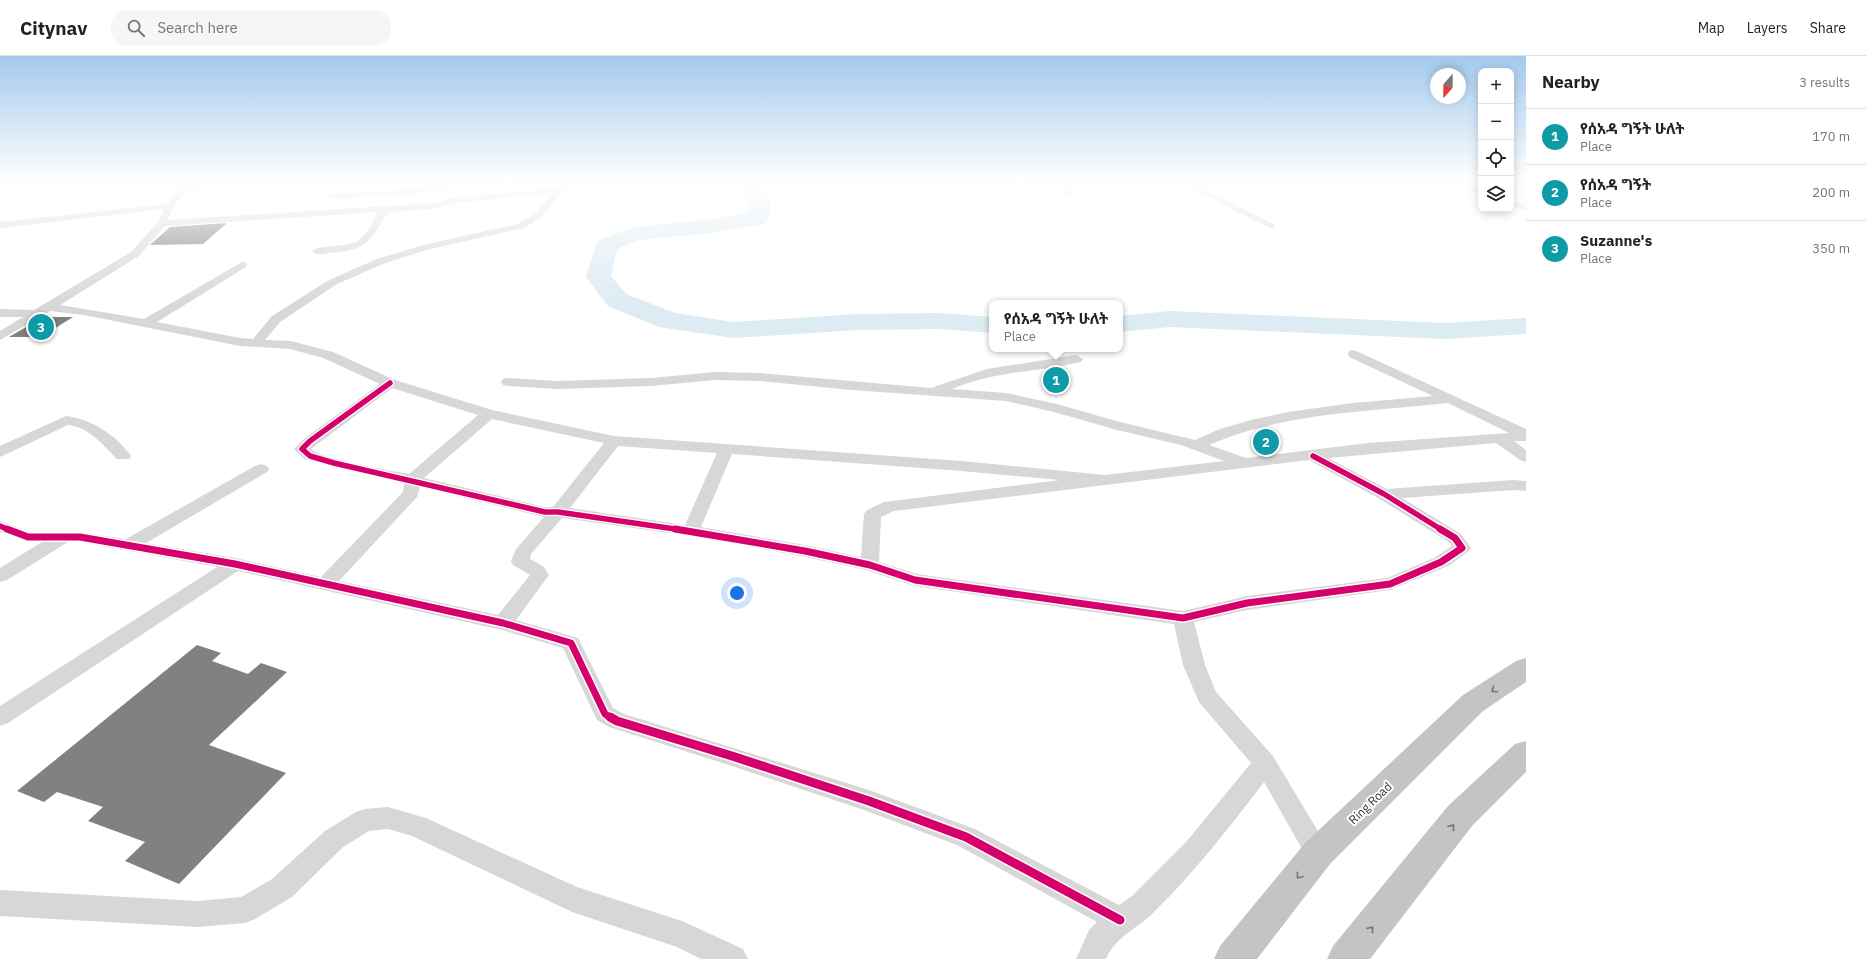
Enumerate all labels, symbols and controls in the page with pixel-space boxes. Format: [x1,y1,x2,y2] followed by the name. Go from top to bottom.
[111,10,391,46] search box
[20,16,87,40] text: Citynav
[125,17,147,39] icon: search
[157,18,238,37] text: Search here
[1698,19,1725,37] text: Map
[1747,19,1788,37] text: Layers
[1810,19,1846,37] text: Share
[1430,68,1466,104] north arrow
[1478,68,1514,212] map controls
[1478,68,1514,104] button: +
[1542,71,1600,93] text: Nearby
[1799,74,1850,91] text: 3 results
[1478,104,1514,140] button: −
[1580,119,1684,138] text: የሰአዳ ግኝት ሁለት
[1551,128,1559,145] text: 1
[1812,128,1850,145] text: 170 m
[1580,138,1612,155] text: Place
[1478,140,1514,176] button: locate
[1580,175,1651,194] text: የሰአዳ ግኝት
[1478,176,1514,212] button: layers
[1551,184,1559,201] text: 2
[1812,184,1850,201] text: 200 m
[1580,194,1612,211] text: Place
[1580,231,1652,250] text: Suzanne's
[1551,240,1559,257] text: 3
[1812,240,1850,257] text: 350 m
[1580,250,1612,267] text: Place
[989,300,1123,352] popup
[1004,309,1108,328] text: የሰአዳ ግኝት ሁለት
[28,312,54,342] pin: 3
[1004,328,1036,345] text: Place
[1043,365,1069,395] pin: 1
[1253,427,1279,457] pin: 2
[727,583,747,603] your location
[1491,685,1498,692] one-way arrow
[1345,779,1395,827] street label: Ring Road
[1447,824,1454,831] one-way arrow
[1297,872,1304,879] one-way arrow
[1366,926,1373,933] one-way arrow

